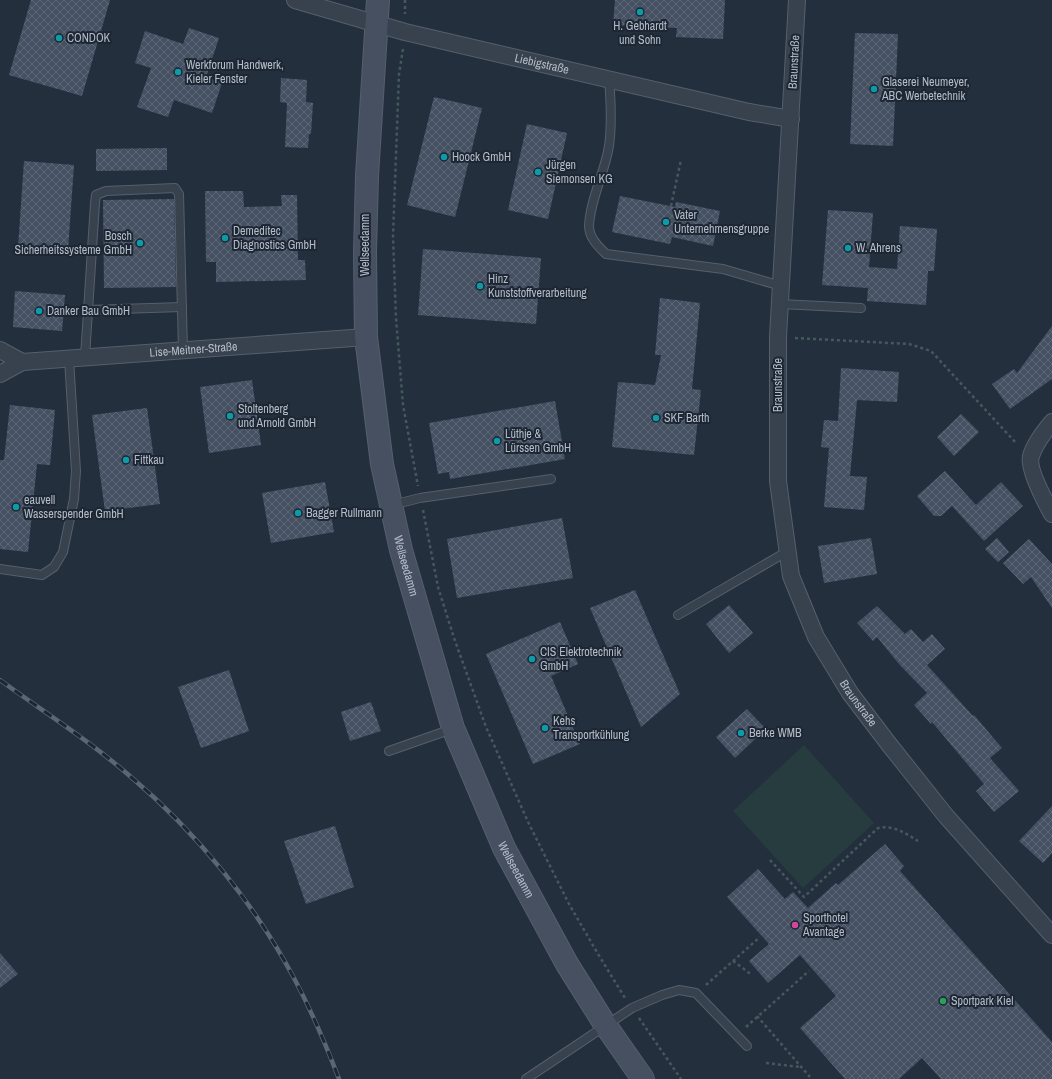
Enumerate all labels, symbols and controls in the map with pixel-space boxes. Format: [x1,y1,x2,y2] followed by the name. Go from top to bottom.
[635,7,645,17] marker: H. Gebhardt und Sohn
[613,18,667,48] place label: H. Gebhardt und Sohn
[67,30,111,46] place label: CONDOK
[54,33,64,43] marker: CONDOK
[785,35,803,89] street label: Braunstraße
[513,50,571,78] street label: Liebigstraße
[186,57,284,87] place label: Werkforum Handwerk, Kieler Fenster
[173,67,183,77] marker: Werkforum Handwerk, Kieler Fenster
[881,74,970,104] place label: Glaserei Neumeyer, ABC Werbetechnik
[869,84,879,94] marker: Glaserei Neumeyer, ABC Werbetechnik
[452,149,511,165] place label: Hoock GmbH
[439,152,449,162] marker: Hoock GmbH
[546,157,613,187] place label: Jürgen Siemonsen KG
[533,167,543,177] marker: Jürgen Siemonsen KG
[674,207,769,237] place label: Vater Unternehmensgruppe
[357,214,373,276] street label: Wellseedamm
[661,217,671,227] marker: Vater Unternehmensgruppe
[233,223,316,253] place label: Demeditec Diagnostics GmbH
[14,228,132,258] place label: Bosch Sicherheitssysteme GmbH
[220,233,230,243] marker: Demeditec Diagnostics GmbH
[135,238,145,248] marker: Bosch Sicherheitssysteme GmbH
[856,240,901,256] place label: W. Ahrens
[843,243,853,253] marker: W. Ahrens
[488,271,587,301] place label: Hinz Kunststoffverarbeitung
[475,281,485,291] marker: Hinz Kunststoffverarbeitung
[47,303,130,319] place label: Danker Bau GmbH
[34,306,44,316] marker: Danker Bau GmbH
[149,338,238,361] street label: Lise-Meitner-Straße
[770,358,786,412] street label: Braunstraße
[238,401,316,431] place label: Stoltenberg und Arnold GmbH
[664,410,709,426] place label: SKF Barth
[225,411,235,421] marker: Stoltenberg und Arnold GmbH
[651,413,661,423] marker: SKF Barth
[505,426,571,456] place label: Lüthje & Lürssen GmbH
[492,436,502,446] marker: Lüthje & Lürssen GmbH
[134,452,164,468] place label: Fittkau
[121,455,131,465] marker: Fittkau
[24,492,124,522] place label: eauvell Wasserspender GmbH
[11,502,21,512] marker: eauvell Wasserspender GmbH
[306,505,382,521] place label: Bagger Rullmann
[293,508,303,518] marker: Bagger Rullmann
[390,534,422,598] street label: Wellseedamm
[540,644,622,674] place label: CIS Elektrotechnik GmbH
[527,654,537,664] marker: CIS Elektrotechnik GmbH
[836,677,881,730] street label: Braunstraße
[553,713,630,743] place label: Kehs Transportkühlung
[540,723,550,733] marker: Kehs Transportkühlung
[749,725,802,741] place label: Berke WMB
[736,728,746,738] marker: Berke WMB
[494,839,538,901] street label: Wellseedamm
[802,910,848,940] place label: Sporthotel Avantage
[790,920,800,930] marker: Sporthotel Avantage
[951,993,1013,1009] place label: Sportpark Kiel
[938,996,948,1006] marker: Sportpark Kiel

